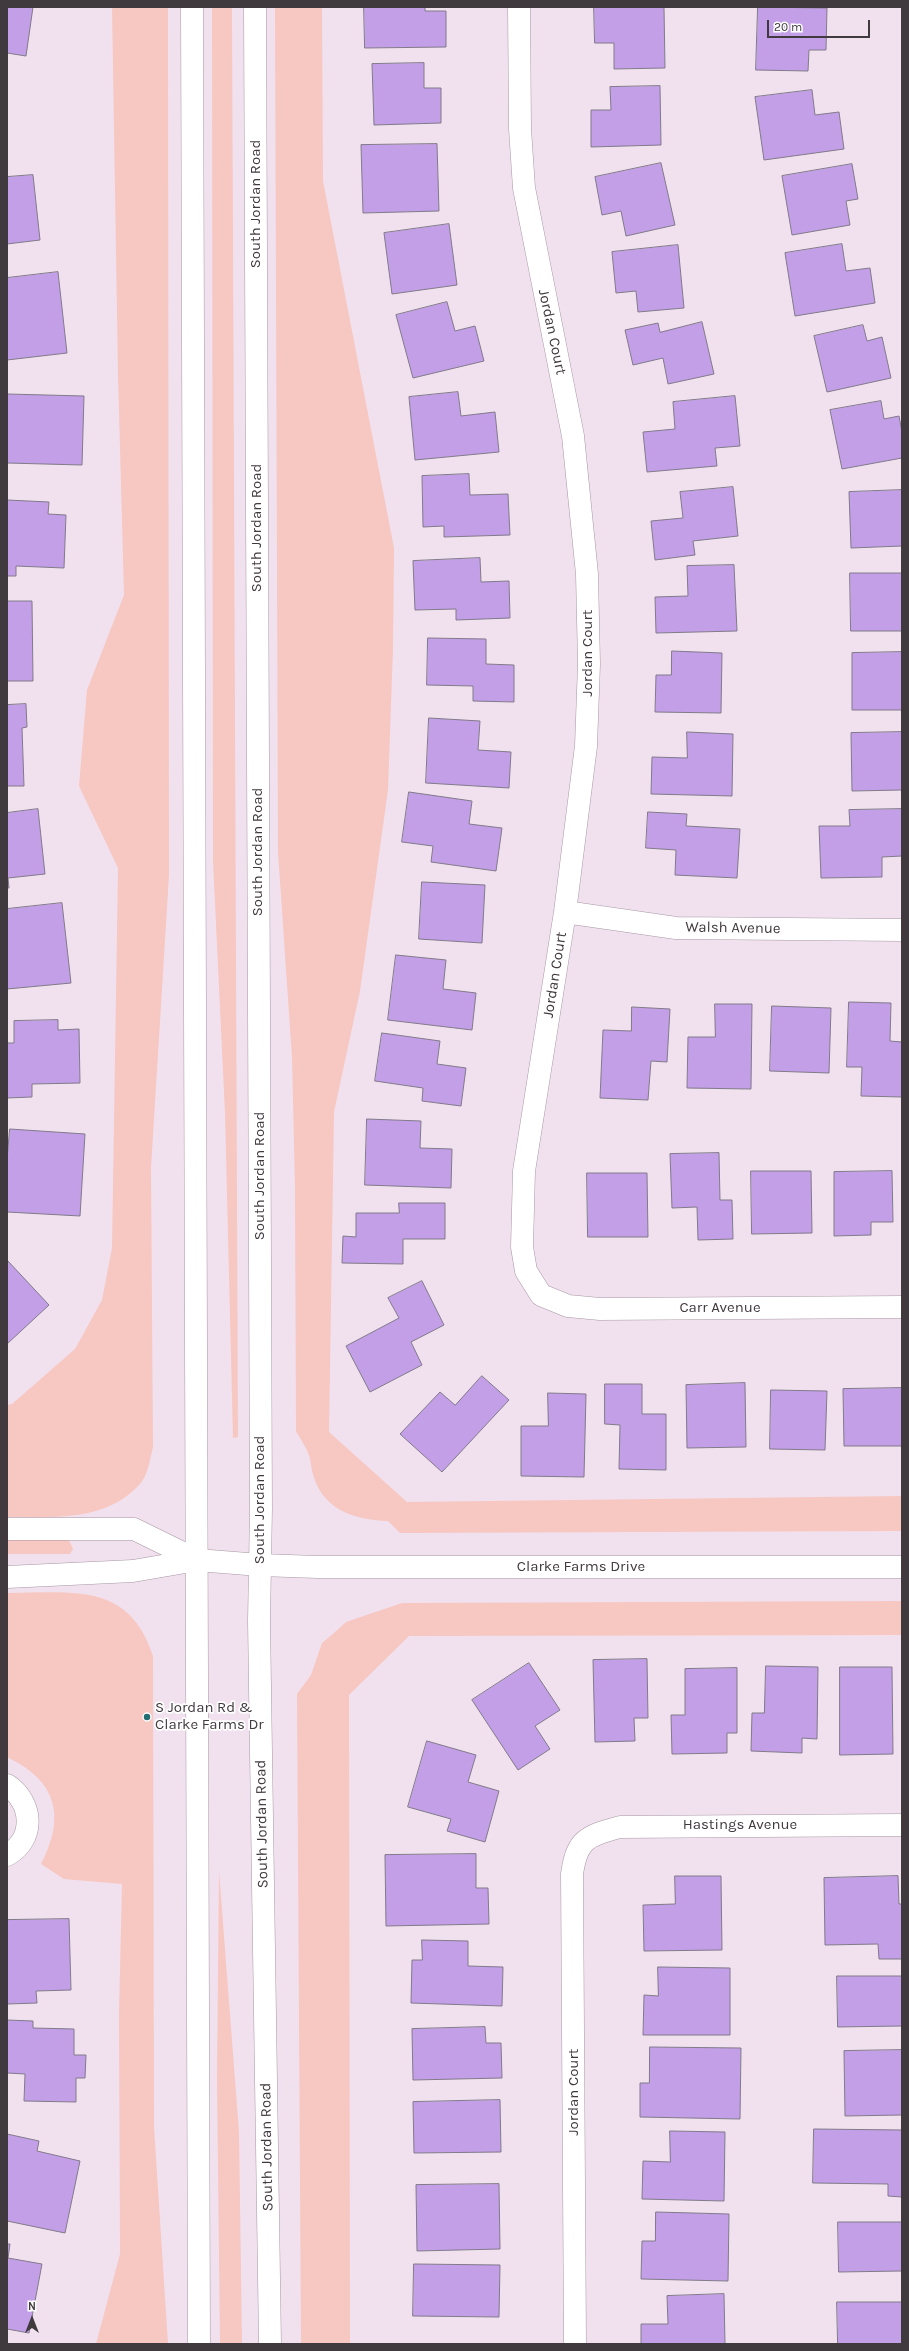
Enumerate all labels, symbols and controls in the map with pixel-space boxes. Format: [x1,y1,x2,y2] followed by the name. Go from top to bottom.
[769,12,872,38] scale bar
[774,20,802,34] text: 20 m
[247,140,265,268] street label: South Jordan Road
[534,288,570,376] street label: Jordan Court
[248,464,266,592] street label: South Jordan Road
[579,610,597,696] street label: Jordan Court
[249,788,267,916] street label: South Jordan Road
[685,918,781,938] street label: Walsh Avenue
[539,931,571,1019] street label: Jordan Court
[251,1112,269,1240] street label: South Jordan Road
[679,1299,761,1317] street label: Carr Avenue
[251,1436,269,1564] street label: South Jordan Road
[517,1558,645,1576] street label: Clarke Farms Drive
[155,1699,264,1734] place label: S Jordan Rd & Clarke Farms Dr
[142,1712,152,1722] marker: S Jordan Rd & Clarke Farms Dr
[252,1760,272,1888] street label: South Jordan Road
[683,1816,797,1834] street label: Hastings Avenue
[565,2049,583,2135] street label: Jordan Court
[257,2083,277,2211] street label: South Jordan Road
[12,2299,52,2339] north arrow
[28,2300,36,2313] text: N

